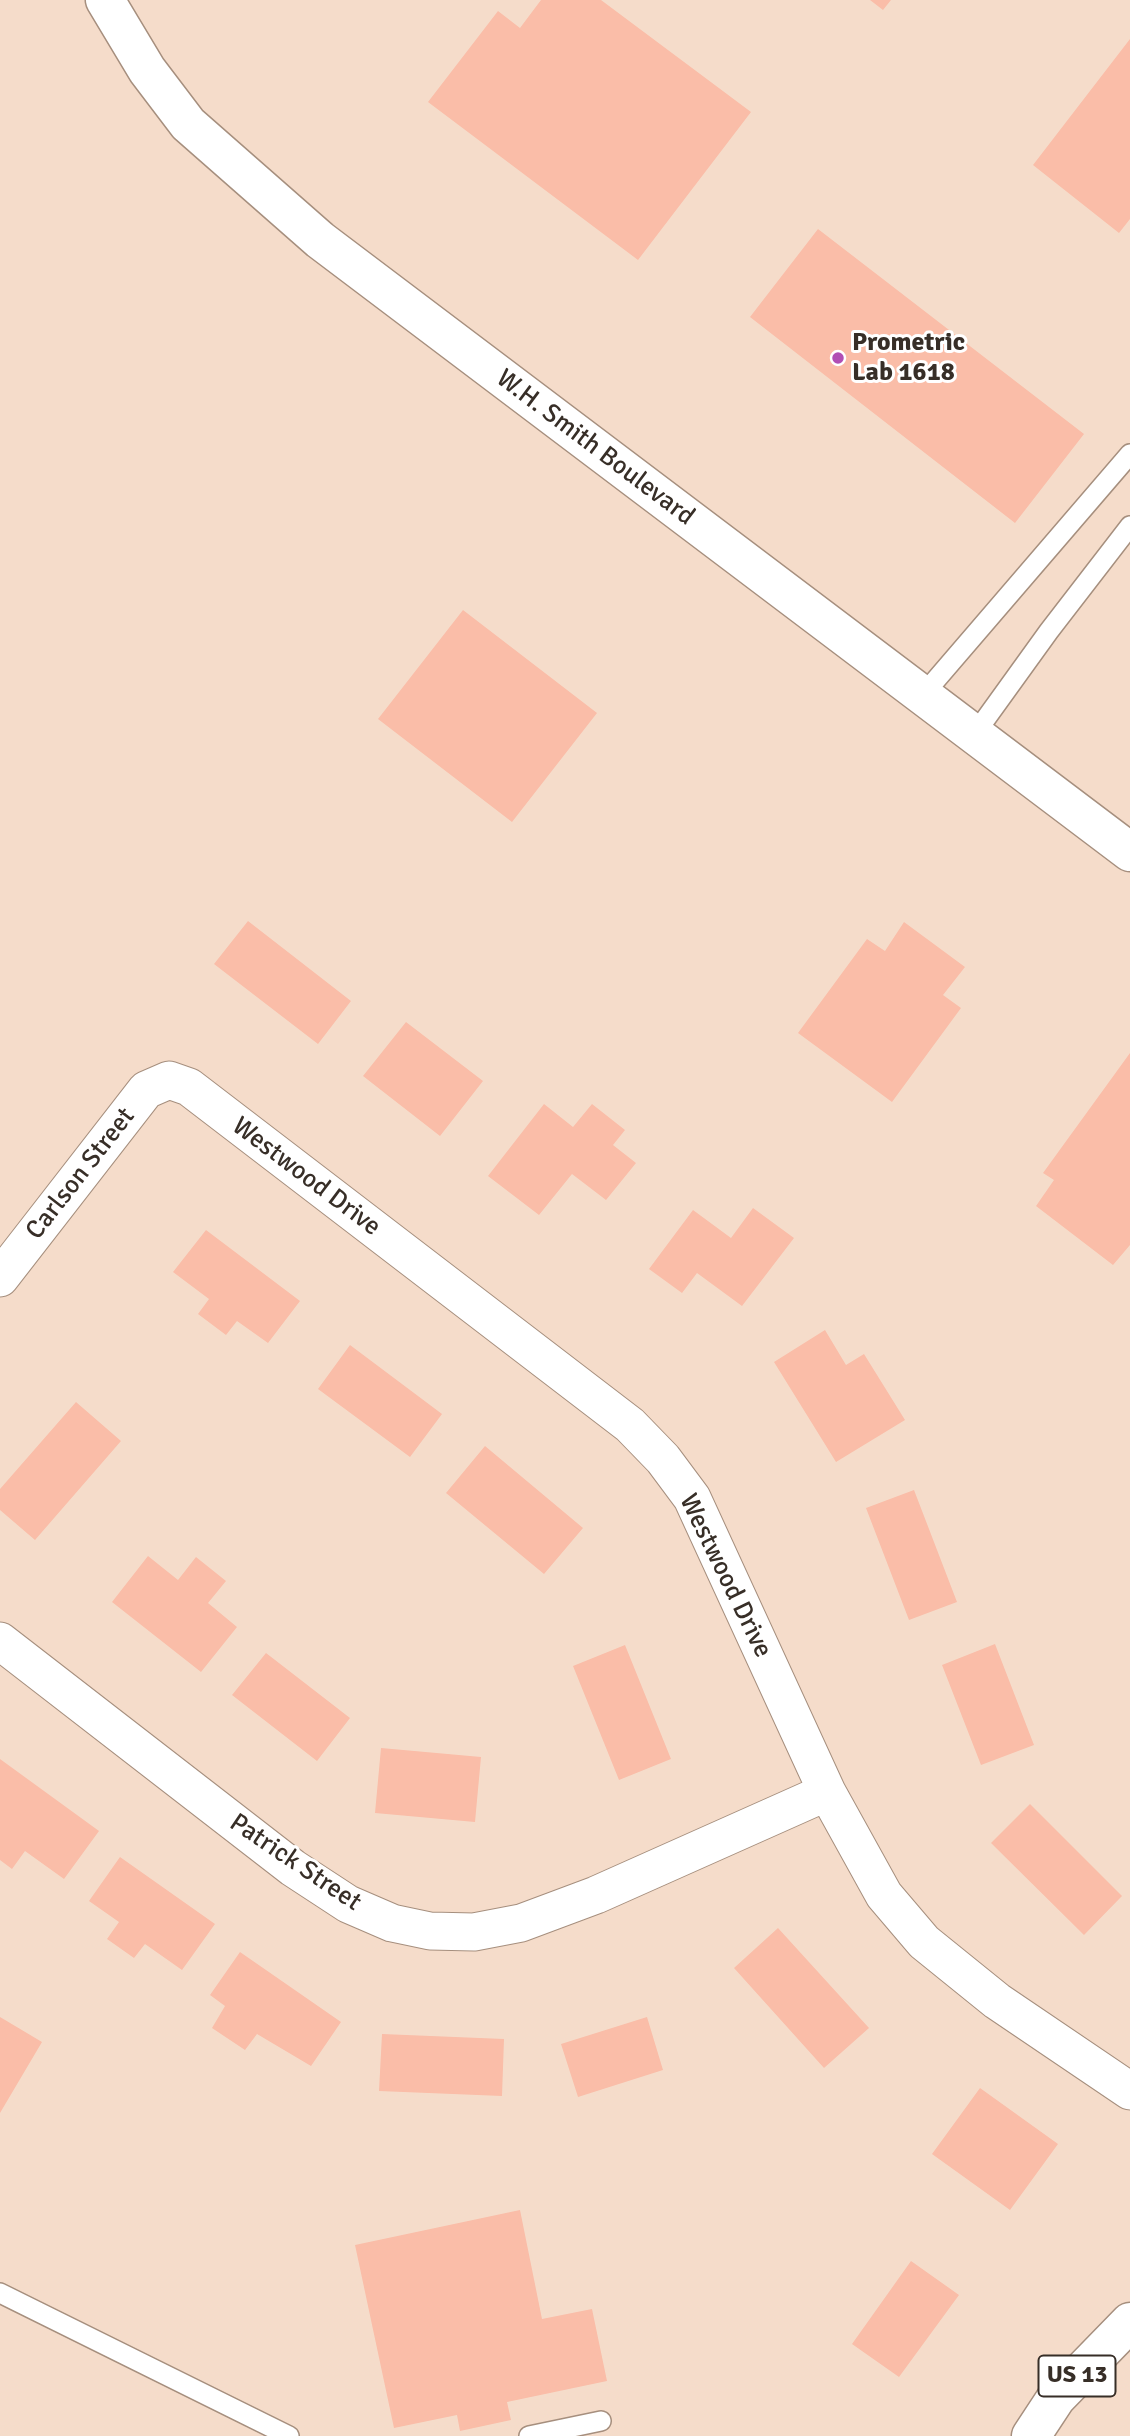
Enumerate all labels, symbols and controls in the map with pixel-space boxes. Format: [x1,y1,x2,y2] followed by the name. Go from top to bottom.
[852,327,965,388] place label: Prometric Lab 1618
[830,350,846,366] marker: Prometric Lab 1618
[490,363,700,533] street label: W.H. Smith Boulevard
[20,1102,142,1246] street label: Carlson Street
[226,1111,386,1243] street label: Westwood Drive
[672,1489,778,1663] street label: Westwood Drive
[223,1808,367,1918] street label: Patrick Street
[1038,2356,1116,2396] road number: US 13

